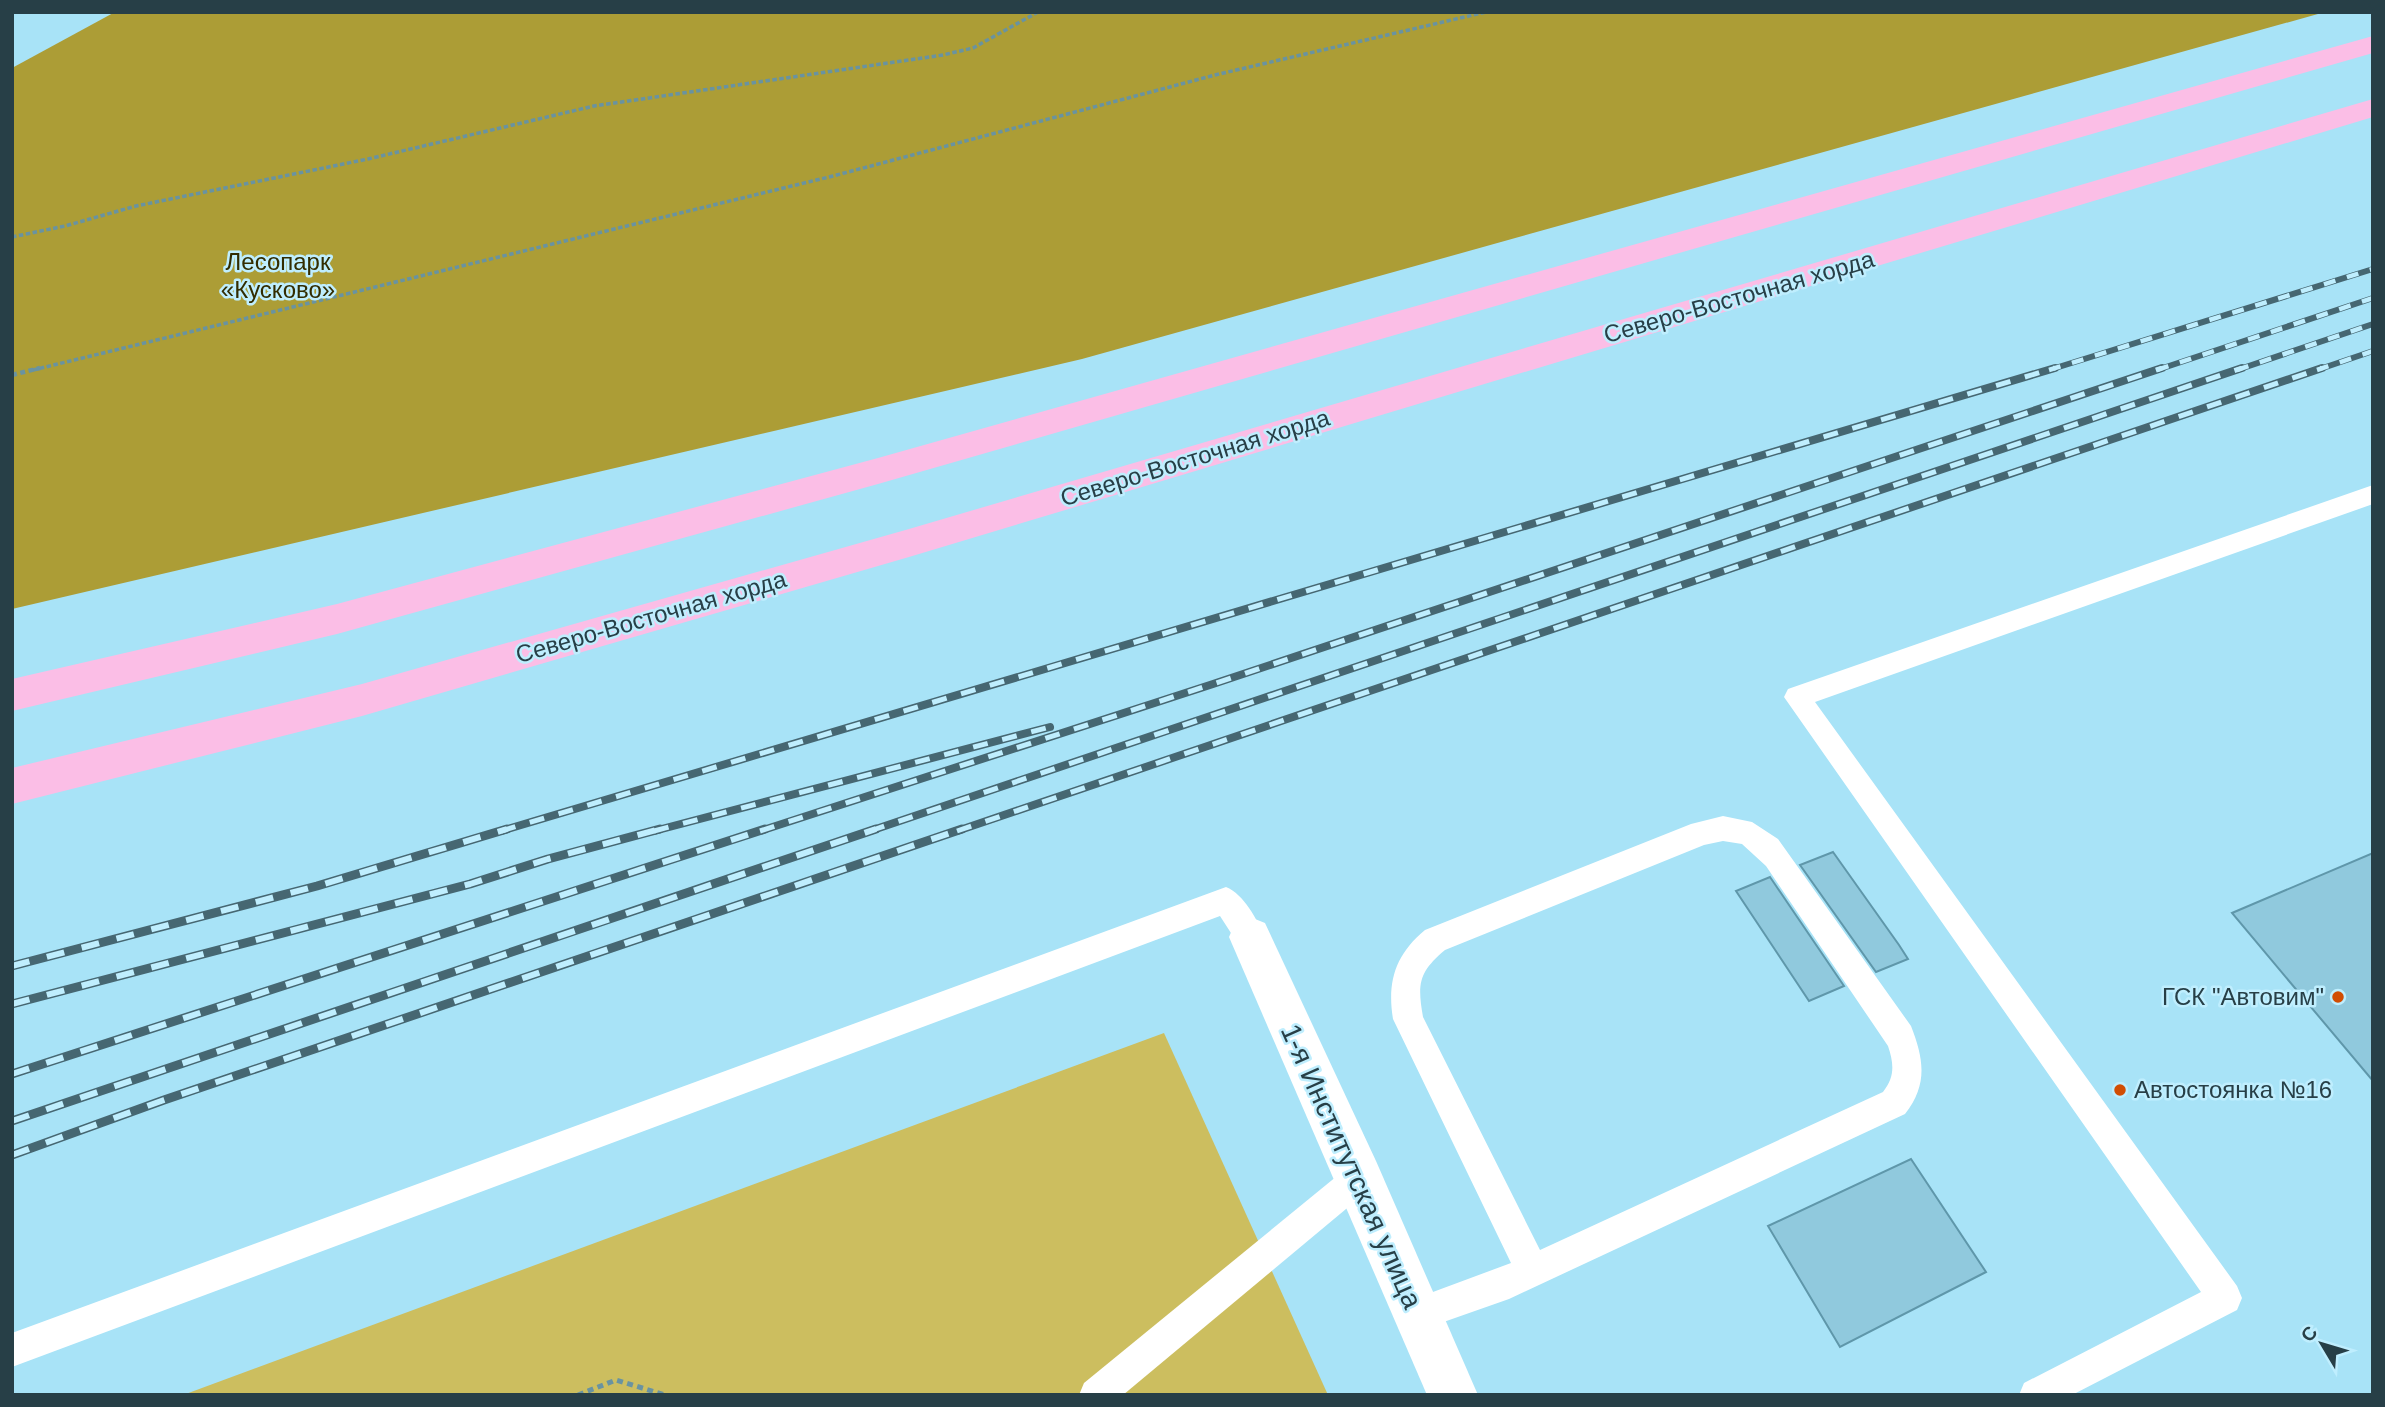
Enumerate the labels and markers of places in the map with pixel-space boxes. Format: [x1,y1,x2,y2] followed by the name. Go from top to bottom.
[2162,983,2324,1010] place label: ГСК "Автовим"
[2330,989,2346,1005] marker: ГСК "Автовим"
[2134,1076,2332,1103] place label: Автостоянка №16
[2112,1082,2128,1098] marker: Автостоянка №16

